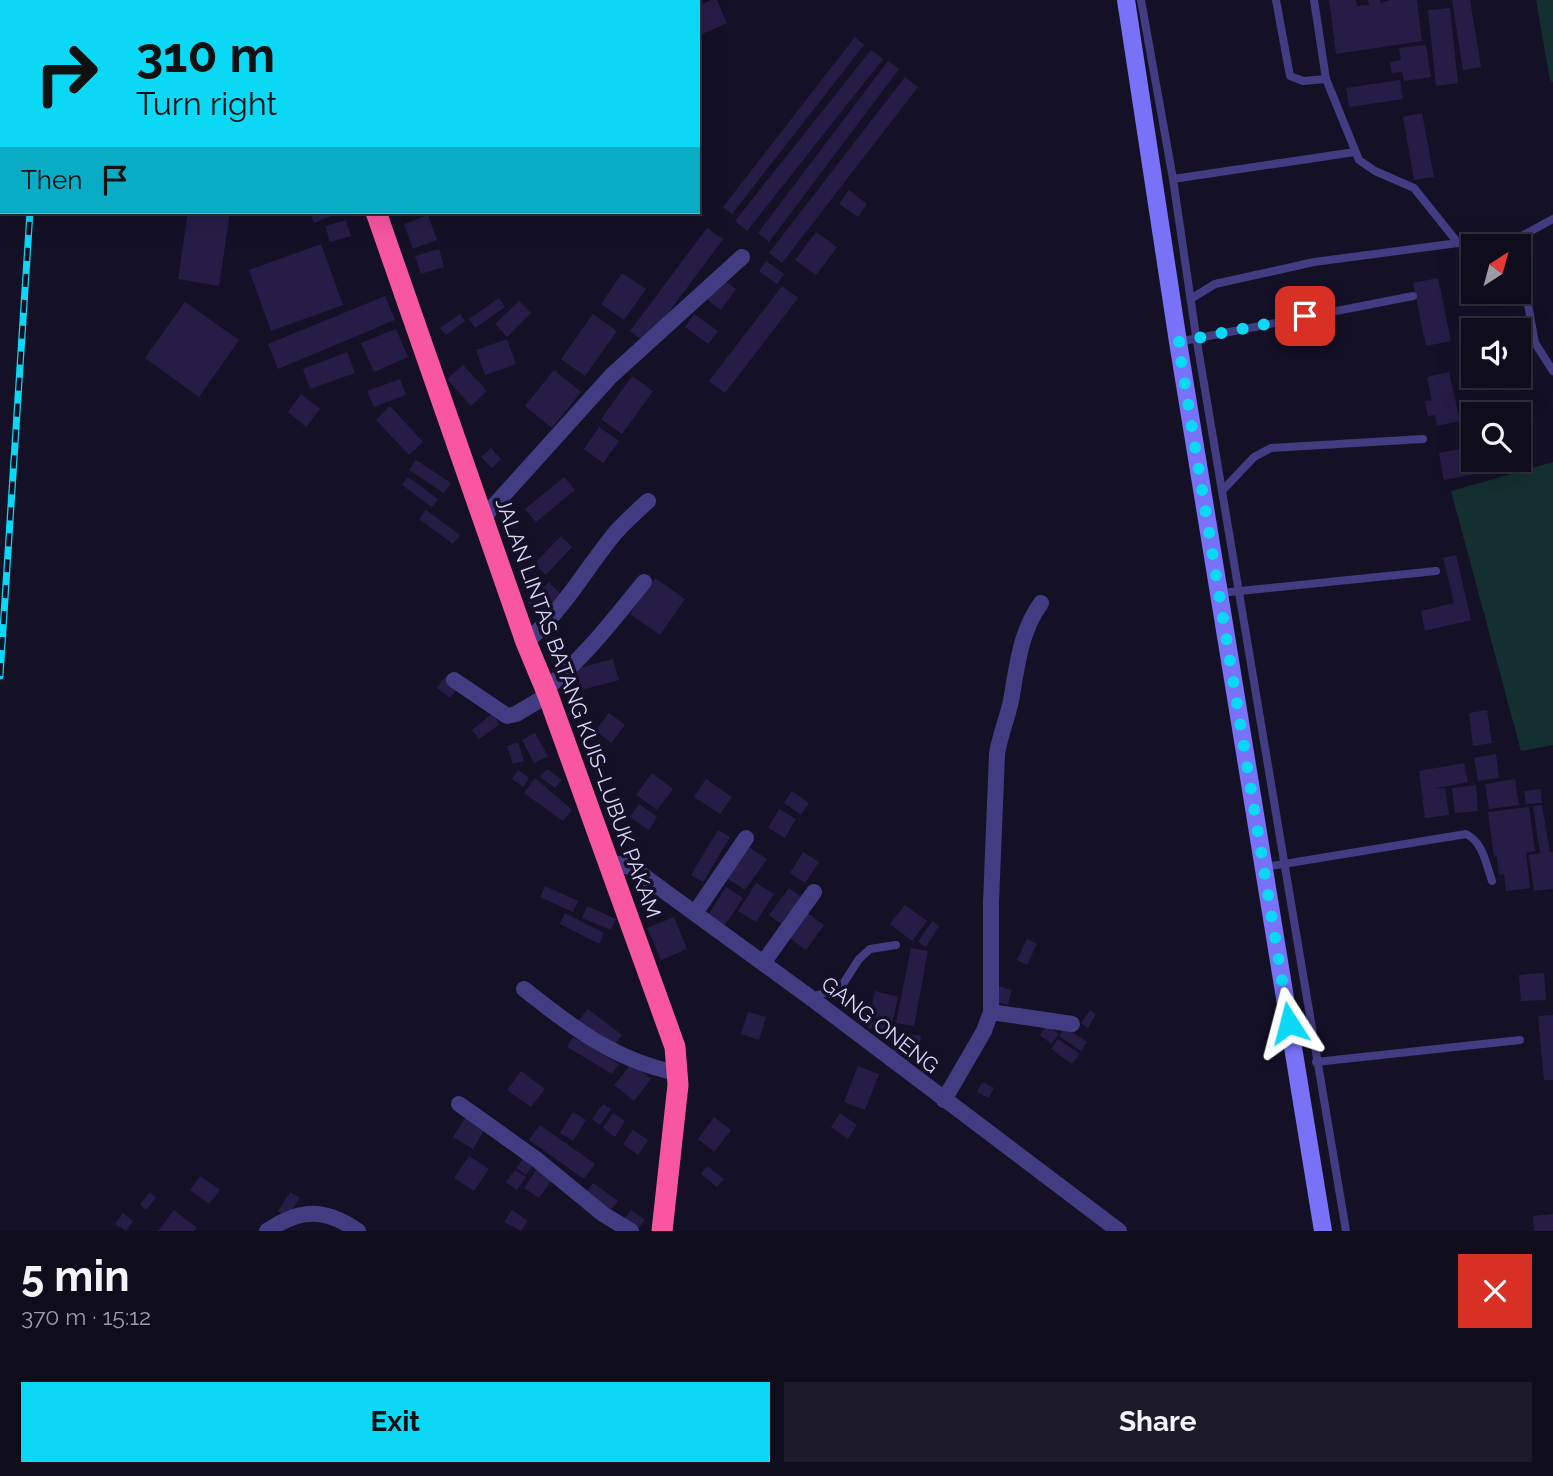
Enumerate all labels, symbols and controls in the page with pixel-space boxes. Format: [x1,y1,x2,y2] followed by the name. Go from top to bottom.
[136,26,275,83] text: 310 m
[21,28,112,119] icon: right
[136,85,277,122] text: Turn right
[96,161,134,199] icon: arrive
[21,165,82,195] text: Then
[1461,234,1531,304] north arrow
[1461,234,1531,472] map controls
[1275,286,1335,346] pin
[1286,297,1324,335] icon: arrive
[1461,318,1531,388] button: sound
[1461,402,1531,472] button: search
[491,494,666,921] street label: JALAN LINTAS BATANG KUIS–LUBUK PAKAM
[817,971,944,1078] street label: GANG ONENG
[1252,986,1326,1060] position arrow
[21,1252,130,1301] text: 5 min
[1458,1254,1532,1328] button: close
[21,1303,151,1330] text: 370 m · 15:12
[21,1382,770,1462] button: Exit
[784,1382,1532,1462] button: Share

